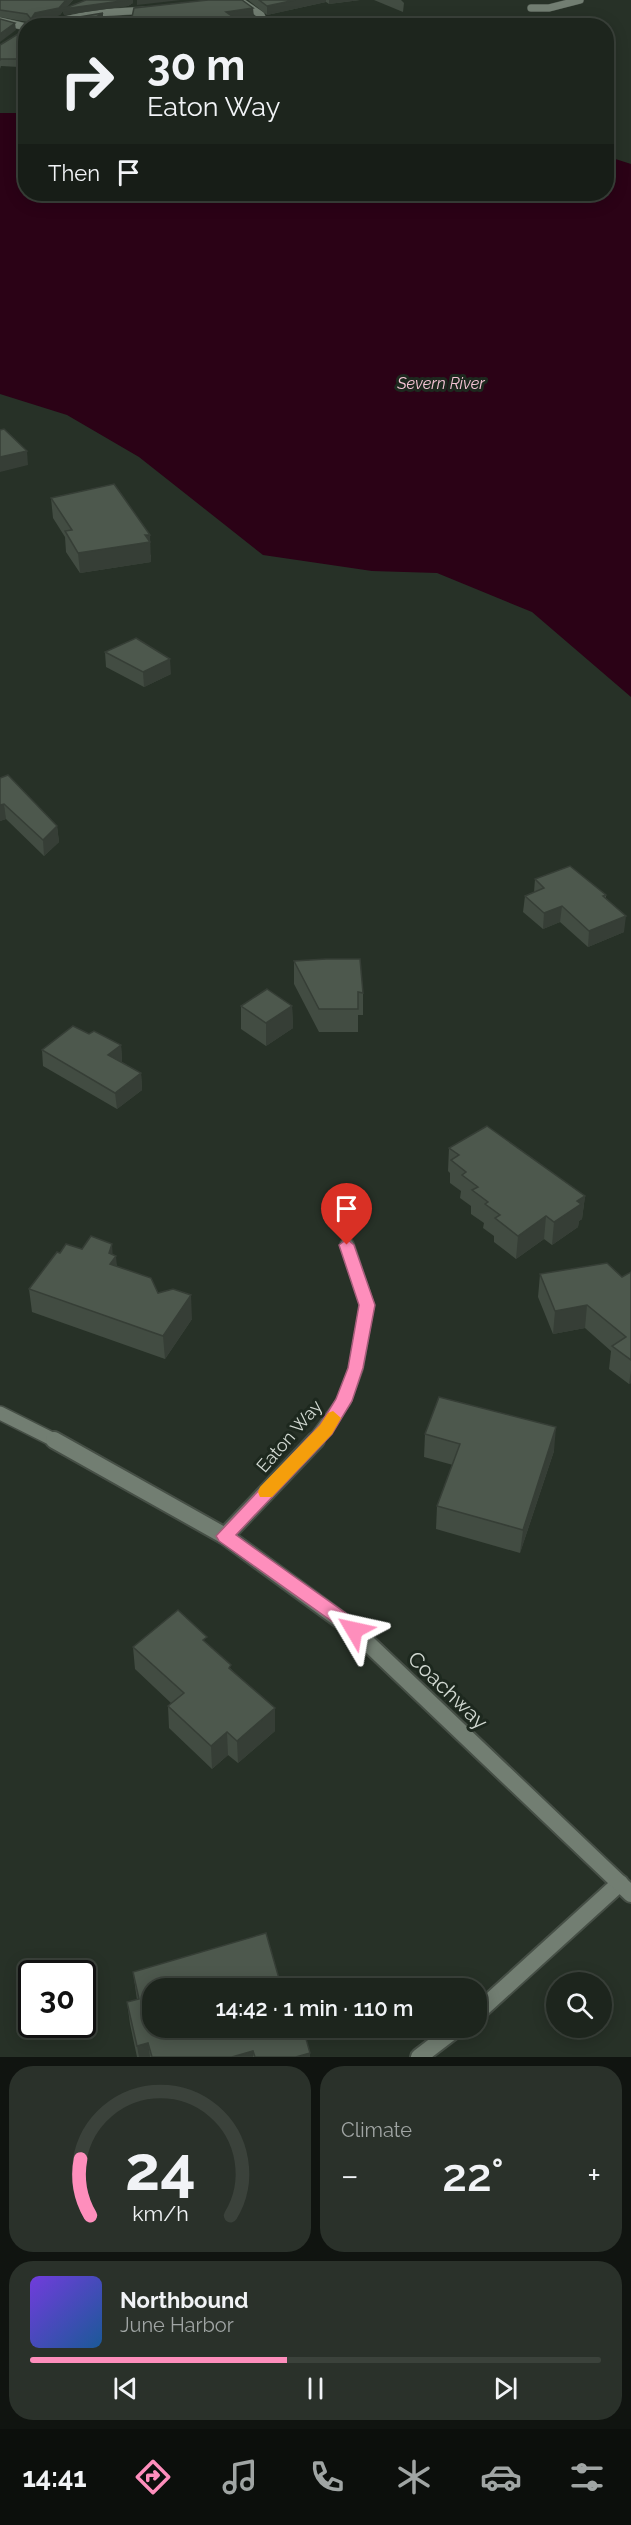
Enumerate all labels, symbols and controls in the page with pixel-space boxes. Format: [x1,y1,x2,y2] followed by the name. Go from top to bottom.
[147,41,245,90] text: 30 m
[48,42,126,120] icon: right
[147,91,280,122] text: Eaton Way
[112,156,145,189] icon: arrive
[48,160,100,186] text: Then
[396,374,485,393] water label: Severn River
[321,1183,372,1245] pin
[330,1192,363,1225] icon: arrive
[252,1395,326,1476] street label: Eaton Way
[322,1598,386,1662] position arrow
[403,1646,493,1734] street label: Coachway
[18,1960,96,2038] speed limit sign: 30
[546,1972,612,2038] map controls
[546,1972,612,2038] button: search
[216,1995,413,2021] text: 14:42 · 1 min · 110 m
[341,2118,412,2142] text: Climate
[125,2131,195,2205] text: 24
[442,2149,504,2202] text: 22°
[341,2156,359,2195] text: −
[587,2156,601,2195] text: +
[132,2201,188,2226] text: km/h
[120,2287,249,2313] text: Northbound
[120,2313,234,2337] text: June Harbor
[109,2372,142,2405] icon: previous
[299,2372,332,2405] icon: pause
[489,2372,522,2405] icon: next
[132,2456,174,2498] icon: directions
[219,2456,261,2498] icon: music
[306,2456,348,2498] icon: phone
[393,2456,435,2498] icon: climate
[480,2456,522,2498] icon: car
[566,2456,608,2498] icon: filters
[22,2462,87,2493] text: 14:41

